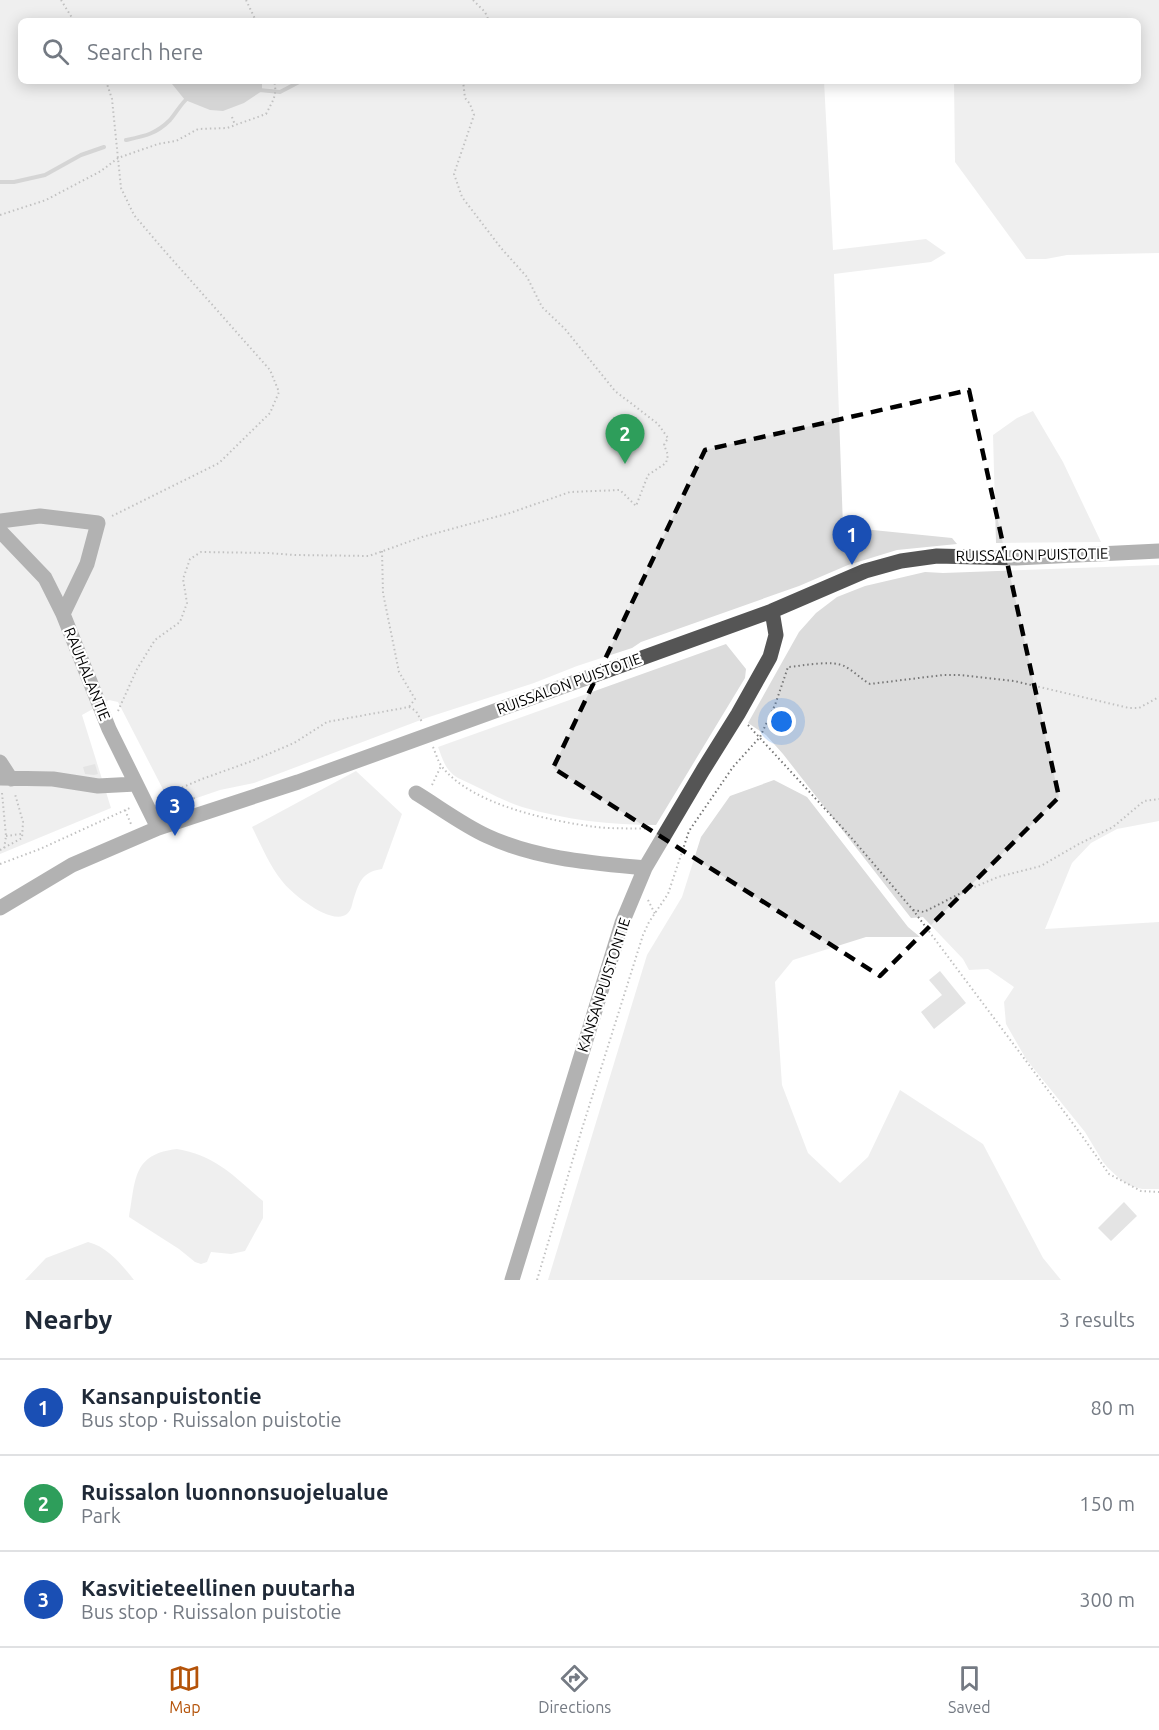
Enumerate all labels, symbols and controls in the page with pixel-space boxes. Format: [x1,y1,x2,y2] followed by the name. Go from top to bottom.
[18,18,1141,84] search box
[39,35,72,68] icon: search
[87,39,203,64] text: Search here
[606,414,644,464] pin: 2
[832,516,872,565] pin: 1
[955,545,1109,564] street label: RUISSALON PUISTOTIE
[61,625,114,723] street label: RAUHALANTIE
[494,649,644,718] street label: RUISSALON PUISTOTIE
[767,707,796,736] your location
[156,786,195,836] pin: 3
[574,915,633,1054] street label: KANSANPUISTONTIE
[24,1305,112,1334] text: Nearby
[1059,1308,1135,1331] text: 3 results
[81,1383,262,1408] text: Kansanpuistontie
[38,1396,49,1419] text: 1
[1091,1396,1135,1419] text: 80 m
[81,1408,342,1431] text: Bus stop · Ruissalon puistotie
[81,1479,389,1504] text: Ruissalon luonnonsuojelualue
[38,1492,49,1515] text: 2
[1079,1492,1135,1515] text: 150 m
[81,1504,121,1527] text: Park
[81,1575,355,1600] text: Kasvitieteellinen puutarha
[38,1588,49,1611] text: 3
[1079,1588,1135,1611] text: 300 m
[81,1600,342,1623] text: Bus stop · Ruissalon puistotie
[168,1662,201,1716] tab: Map
[538,1662,611,1716] tab: Directions
[948,1662,991,1716] tab: Saved

